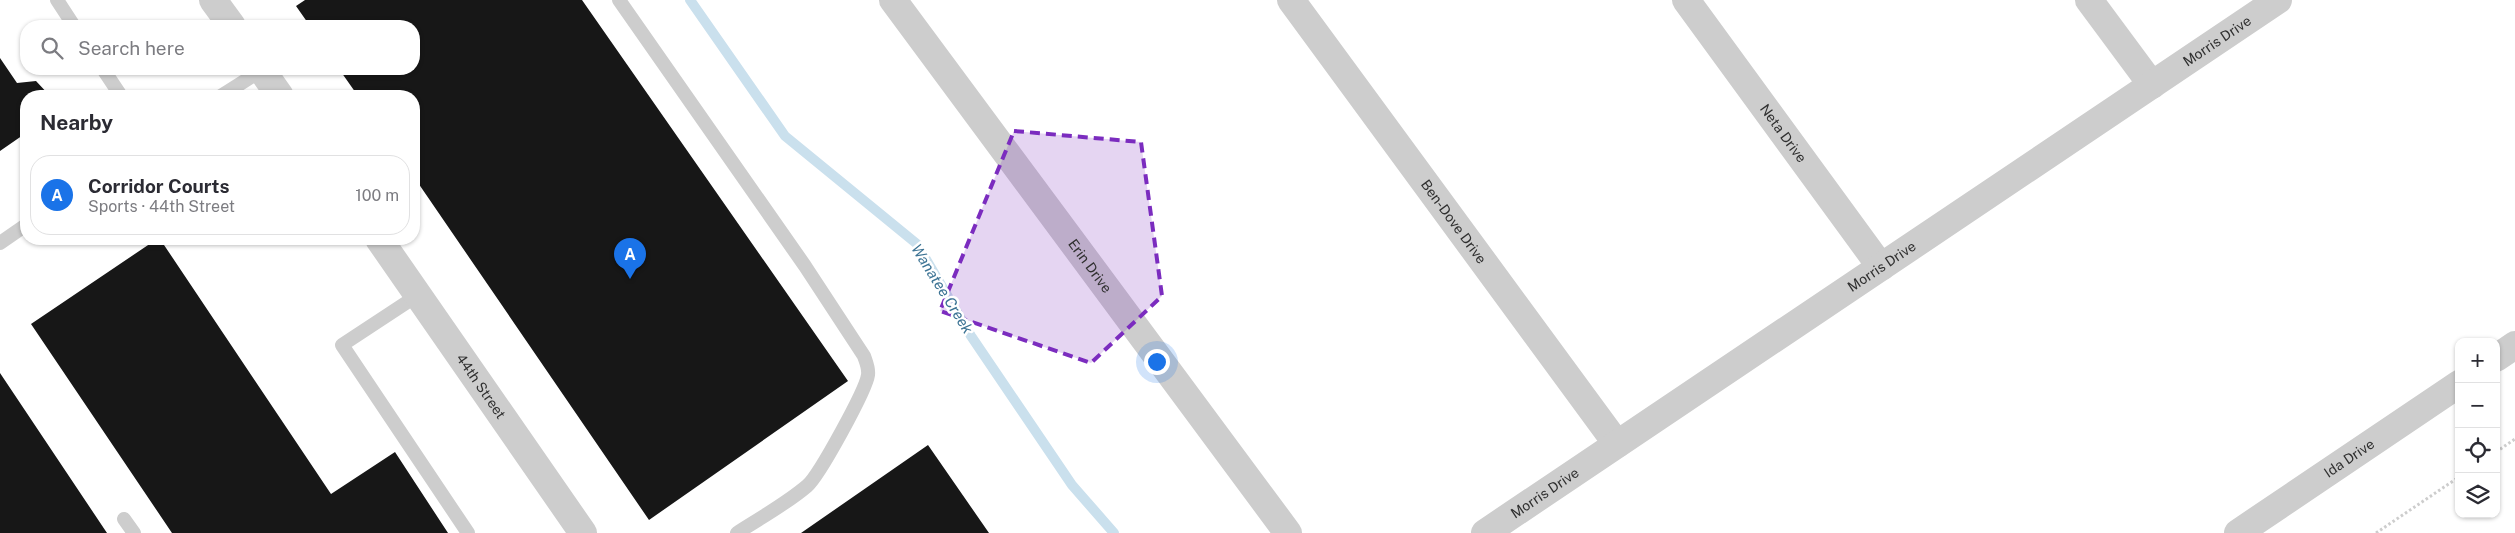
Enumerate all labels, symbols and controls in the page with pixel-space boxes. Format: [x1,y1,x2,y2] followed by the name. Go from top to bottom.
[2180,12,2254,70] street label: Morris Drive
[20,20,420,75] search box
[38,34,66,62] icon: search
[78,37,185,59] text: Search here
[1757,101,1810,166] street label: Neta Drive
[40,110,113,135] text: Nearby
[88,175,229,197] text: Corridor Courts
[1418,177,1490,267] street label: Ben-Dove Drive
[51,186,63,205] text: A
[355,186,399,205] text: 100 m
[88,197,235,216] text: Sports · 44th Street
[1065,236,1115,296] street label: Erin Drive
[614,238,646,279] pin: A
[1845,238,1919,295] street label: Morris Drive
[908,241,977,337] water label: Wanatee Creek
[2455,338,2500,518] map controls
[2455,338,2500,383] button: +
[1144,349,1170,375] your location
[453,350,509,422] street label: 44th Street
[2455,383,2500,428] button: −
[2455,428,2500,473] button: locate
[2321,436,2377,481] street label: Ida Drive
[1508,464,1582,521] street label: Morris Drive
[2455,473,2500,518] button: layers

